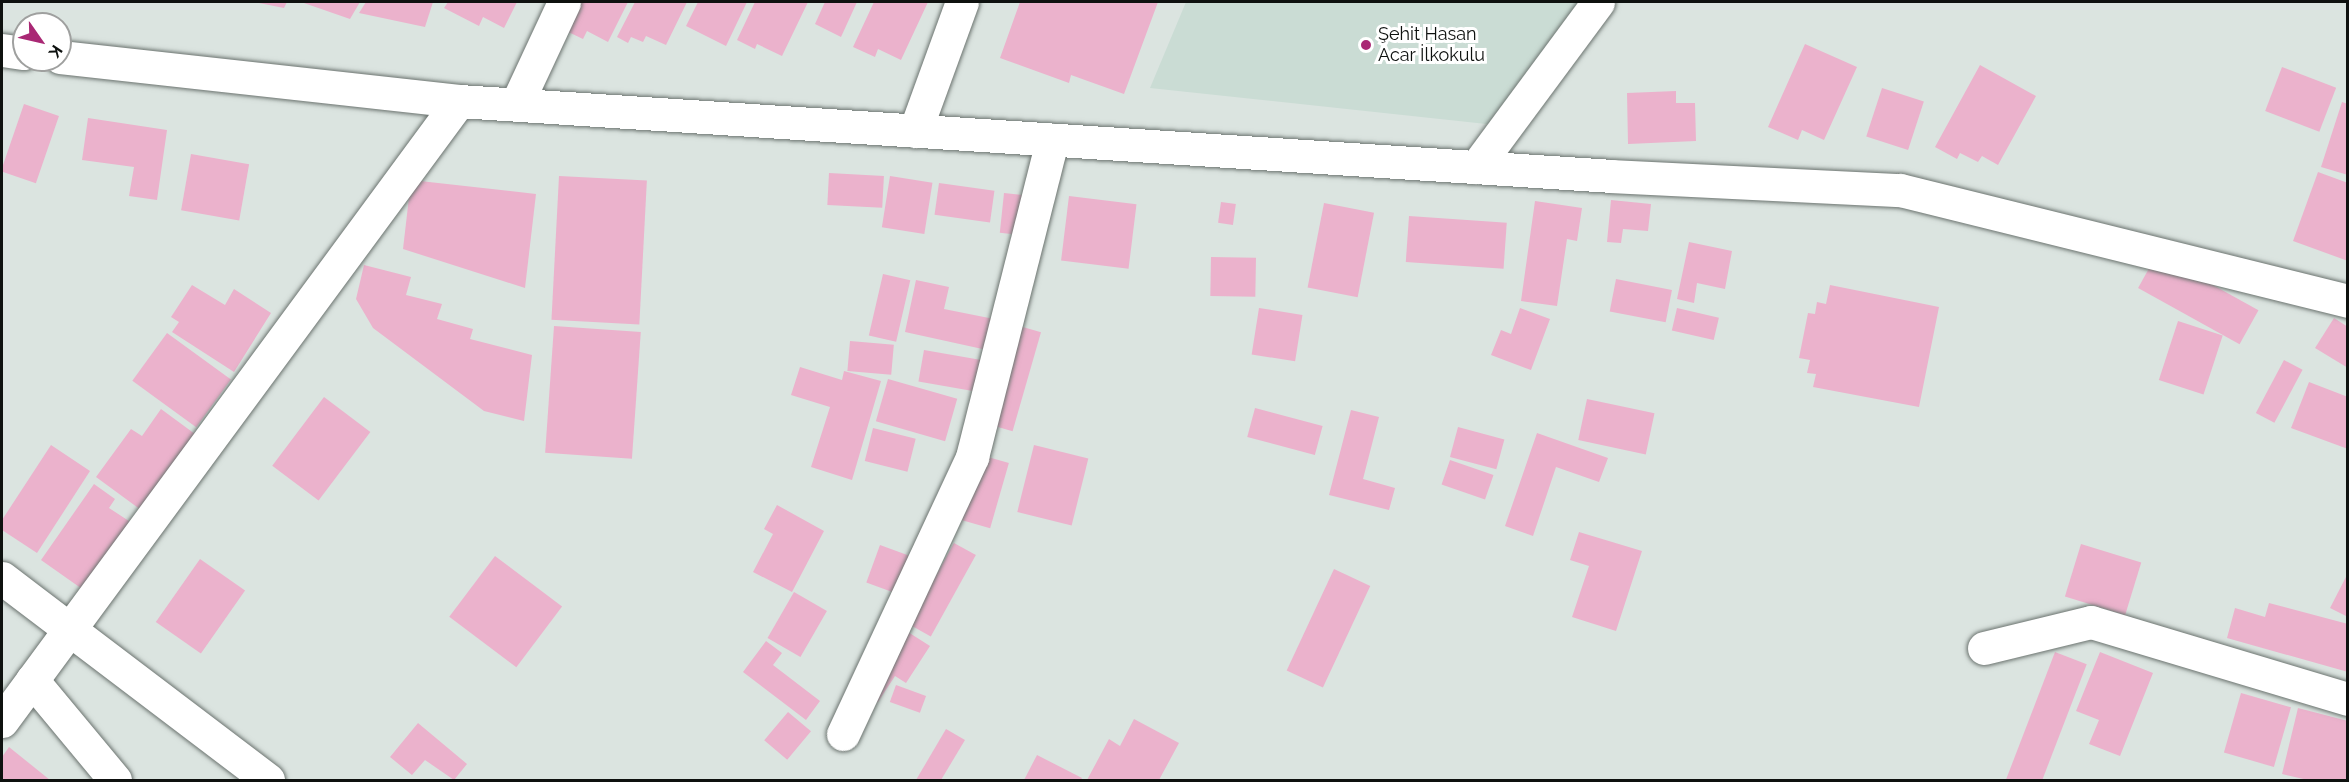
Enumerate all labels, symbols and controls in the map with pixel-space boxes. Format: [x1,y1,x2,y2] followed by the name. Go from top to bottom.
[12,12,72,72] north arrow
[1378,24,1485,66] place label: Şehit Hasan Acar İlkokulu
[1359,38,1373,52] marker: Şehit Hasan Acar İlkokulu
[45,41,67,61] text: K

